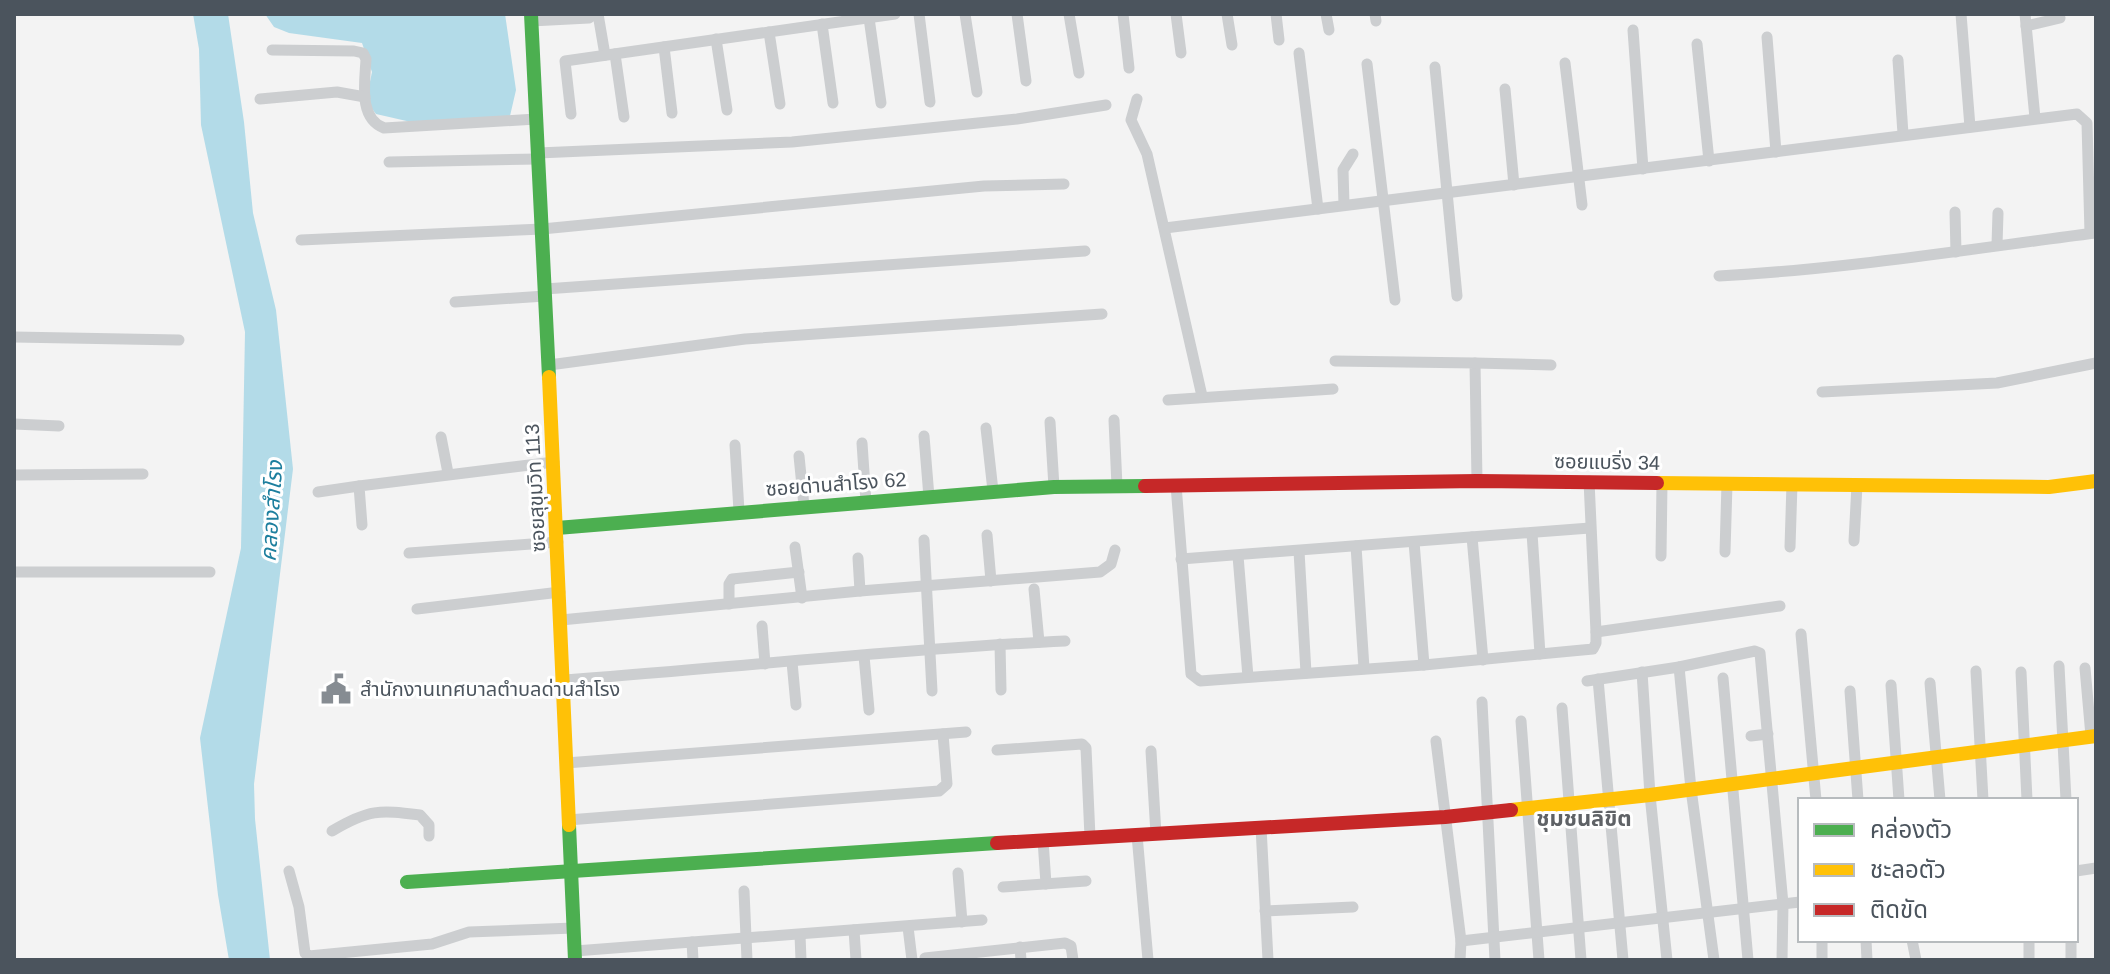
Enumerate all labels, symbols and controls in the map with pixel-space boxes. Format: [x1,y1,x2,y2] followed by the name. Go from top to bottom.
[521,423,550,553] street label: ซอยสุขุมวิท 113
[1554,448,1660,474] street label: ซอยแบริ่ง 34
[256,459,288,562] water label: คลองสำโรง
[765,468,907,500] street label: ซอยด่านสำโรง 62
[319,672,353,706] public building icon: สำนักงานเทศบาลตำบลด่านสำโรง
[360,678,620,700] place label: สำนักงานเทศบาลตำบลด่านสำโรง
[1798,798,2078,942] legend
[1536,806,1632,832] district label: ชุมชนลิขิต
[1870,816,1952,843] text: คล่องตัว
[1870,856,1946,883] text: ชะลอตัว
[1870,896,1928,923] text: ติดขัด

